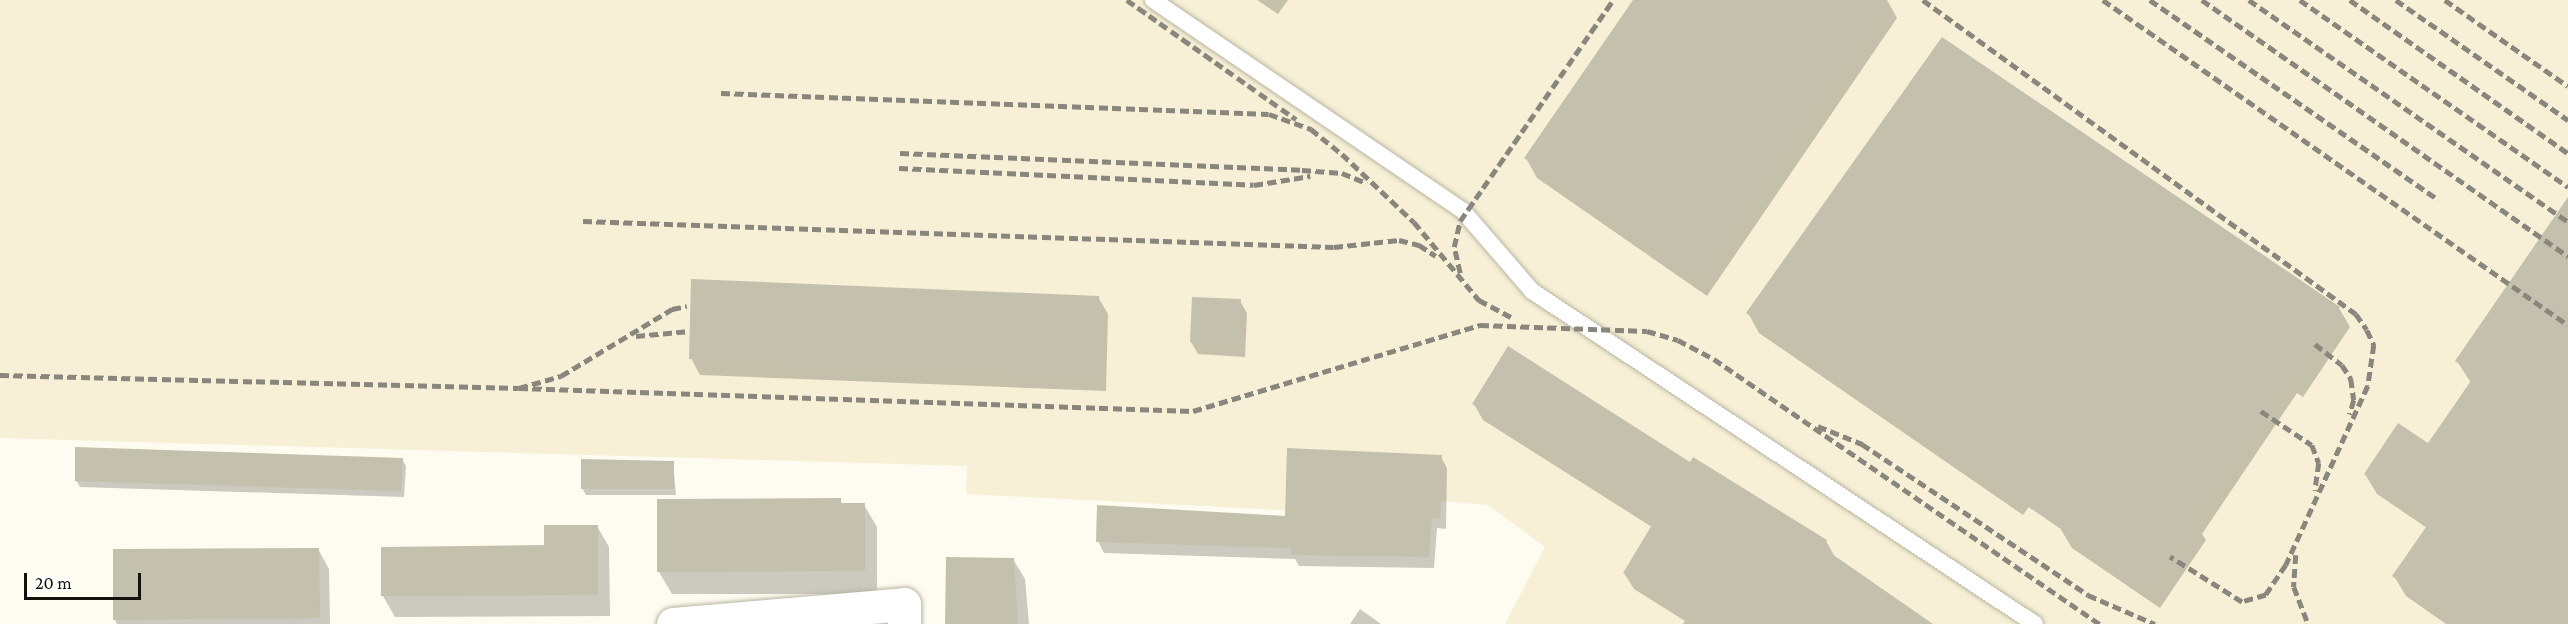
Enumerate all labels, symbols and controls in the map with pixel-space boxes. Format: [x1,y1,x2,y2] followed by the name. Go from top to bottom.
[27,561,144,599] scale bar
[35,573,72,593] text: 20 m

